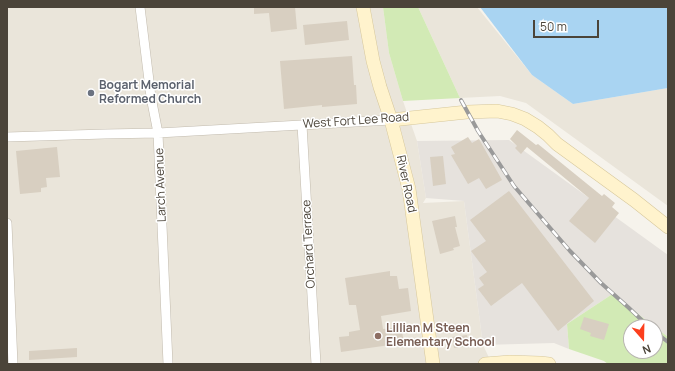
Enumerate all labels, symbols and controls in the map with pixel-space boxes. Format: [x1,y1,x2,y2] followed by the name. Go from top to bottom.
[535,12,601,38] scale bar
[540,18,567,35] text: 50 m
[99,79,201,107] place label: Bogart Memorial Reformed Church
[86,88,96,98] marker: Bogart Memorial Reformed Church
[302,110,410,132] street label: West Fort Lee Road
[153,148,169,222] street label: Larch Avenue
[393,154,419,214] street label: River Road
[299,199,319,289] street label: Orchard Terrace
[623,319,663,359] north arrow
[386,322,495,350] place label: Lillian M Steen Elementary School
[373,331,383,341] marker: Lillian M Steen Elementary School
[641,341,653,358] text: N

